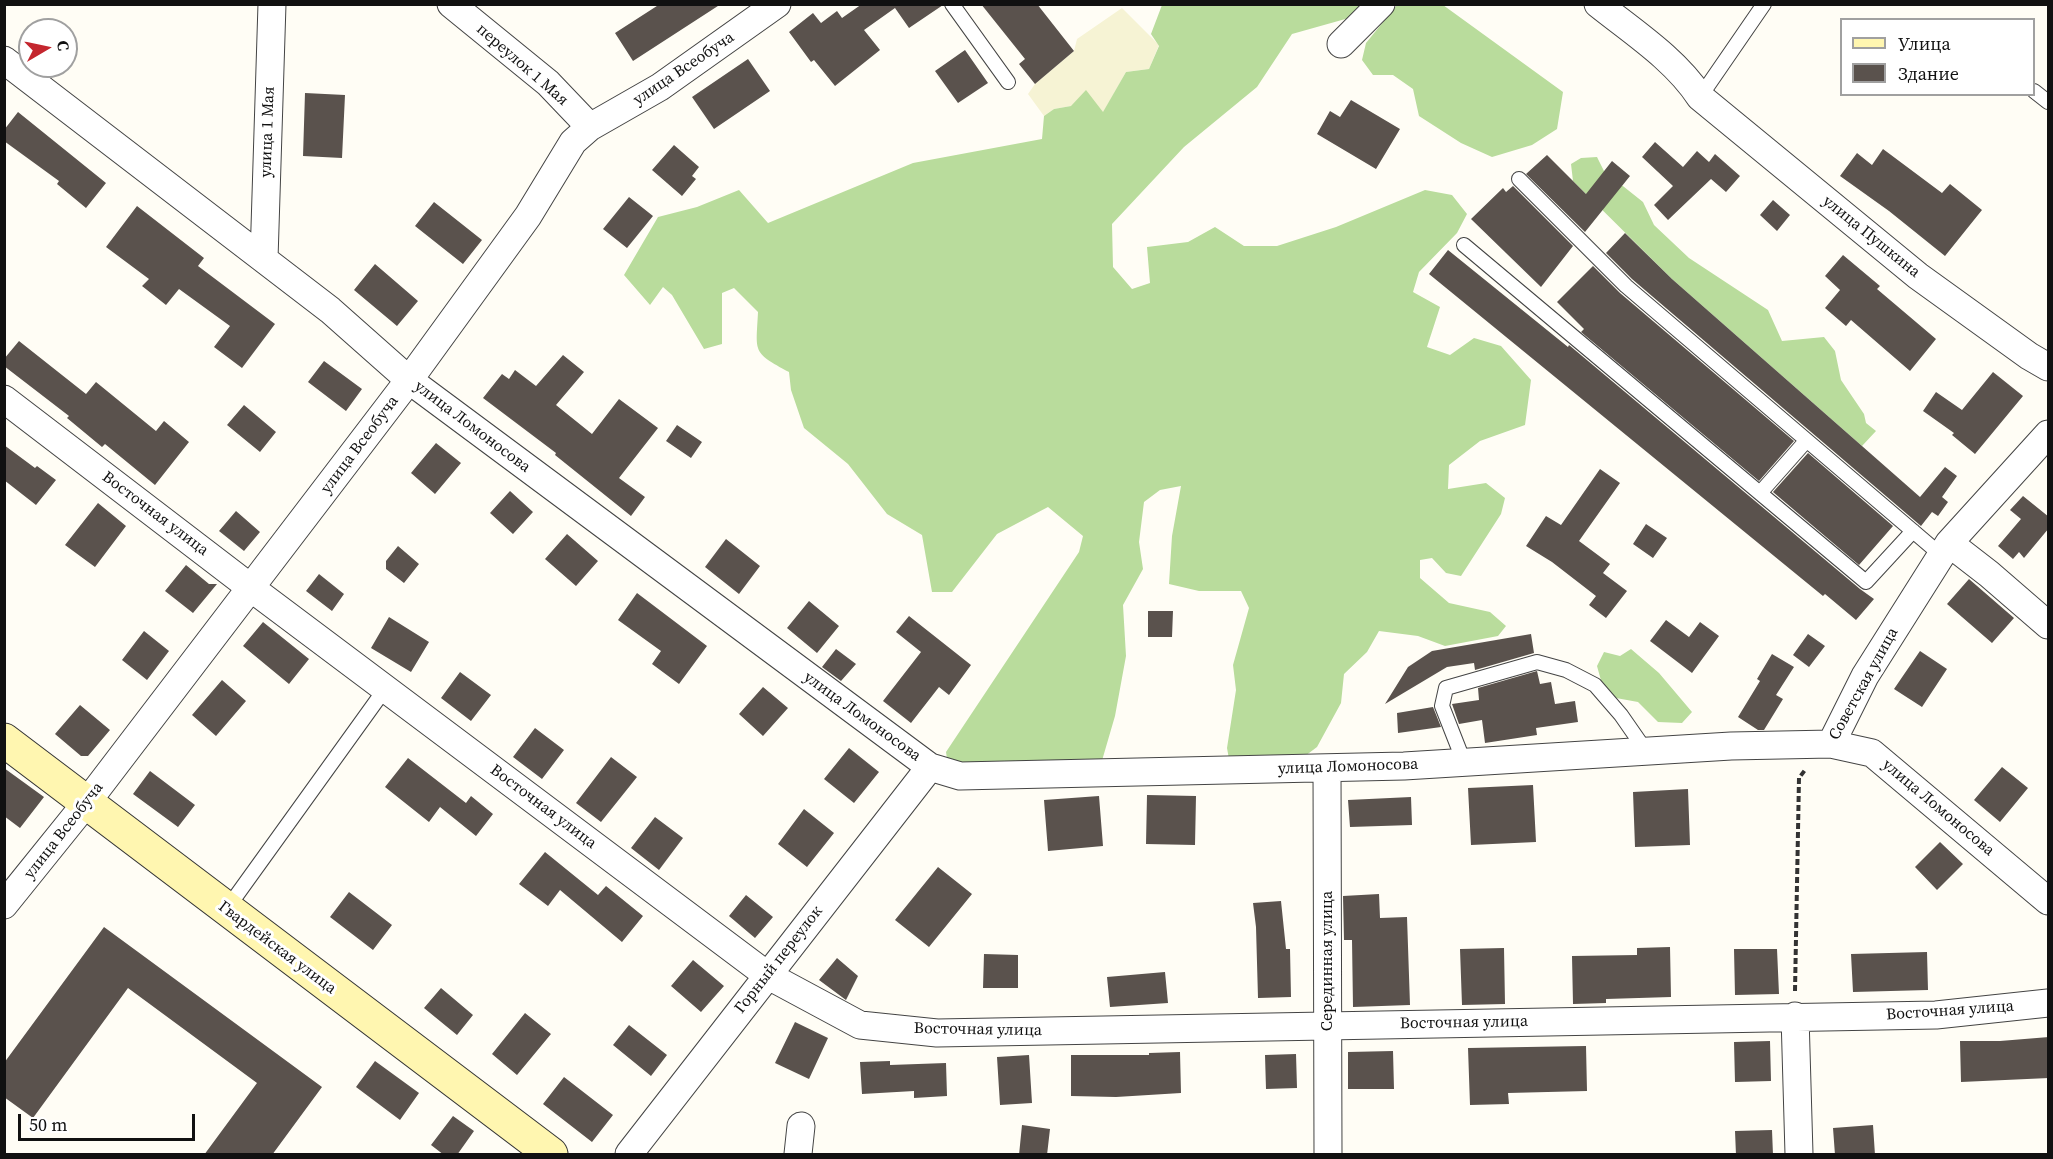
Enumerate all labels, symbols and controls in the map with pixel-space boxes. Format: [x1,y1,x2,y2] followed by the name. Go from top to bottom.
[18,18,78,78] north arrow
[1840,18,2035,96] legend
[472,20,572,110] street label: переулок 1 Мая
[630,28,738,110] street label: улица Всеобуча
[1898,31,1951,56] text: Улица
[52,39,75,52] text: С
[1898,61,1959,86] text: Здание
[257,86,279,178] street label: улица 1 Мая
[1818,192,1924,282] street label: улица Пушкина
[410,377,534,477] street label: улица Ломоносова
[317,392,403,498] street label: улица Всеобуча
[98,468,212,560] street label: Восточная улица
[1825,624,1903,744] street label: Советская улица
[799,668,925,766] street label: улица Ломоносова
[1277,755,1419,779] street label: улица Ломоносова
[1878,755,1998,861] street label: улица Ломоносова
[486,761,600,853] street label: Восточная улица
[20,779,108,883] street label: улица Всеобуча
[1318,891,1338,1031] street label: Серединная улица
[214,897,340,999] street label: Гвардейская улица
[731,902,827,1018] street label: Горный переулок
[1885,997,2015,1025] street label: Восточная улица
[1400,1012,1528,1034] street label: Восточная улица
[914,1019,1042,1041] street label: Восточная улица
[21,1102,198,1140] scale bar
[29,1112,67,1137] text: 50 m

